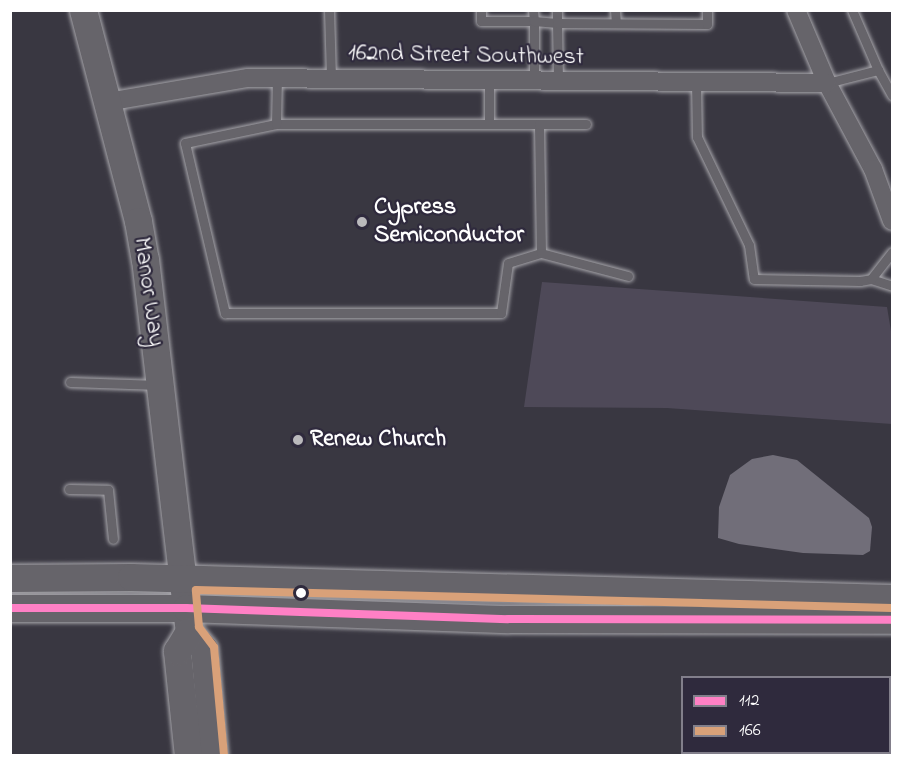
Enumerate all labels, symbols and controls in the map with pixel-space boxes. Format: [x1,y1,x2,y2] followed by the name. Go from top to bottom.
[348,40,584,72] street label: 162nd Street Southwest
[374,194,524,250] place label: Cypress Semiconductor
[355,215,369,229] marker: Cypress Semiconductor
[126,235,170,349] street label: Manor Way
[310,426,446,454] place label: Renew Church
[291,433,305,447] marker: Renew Church
[295,587,307,599] unlabelled marker
[681,676,891,754] legend
[739,688,759,714] text: 112
[739,718,761,744] text: 166

